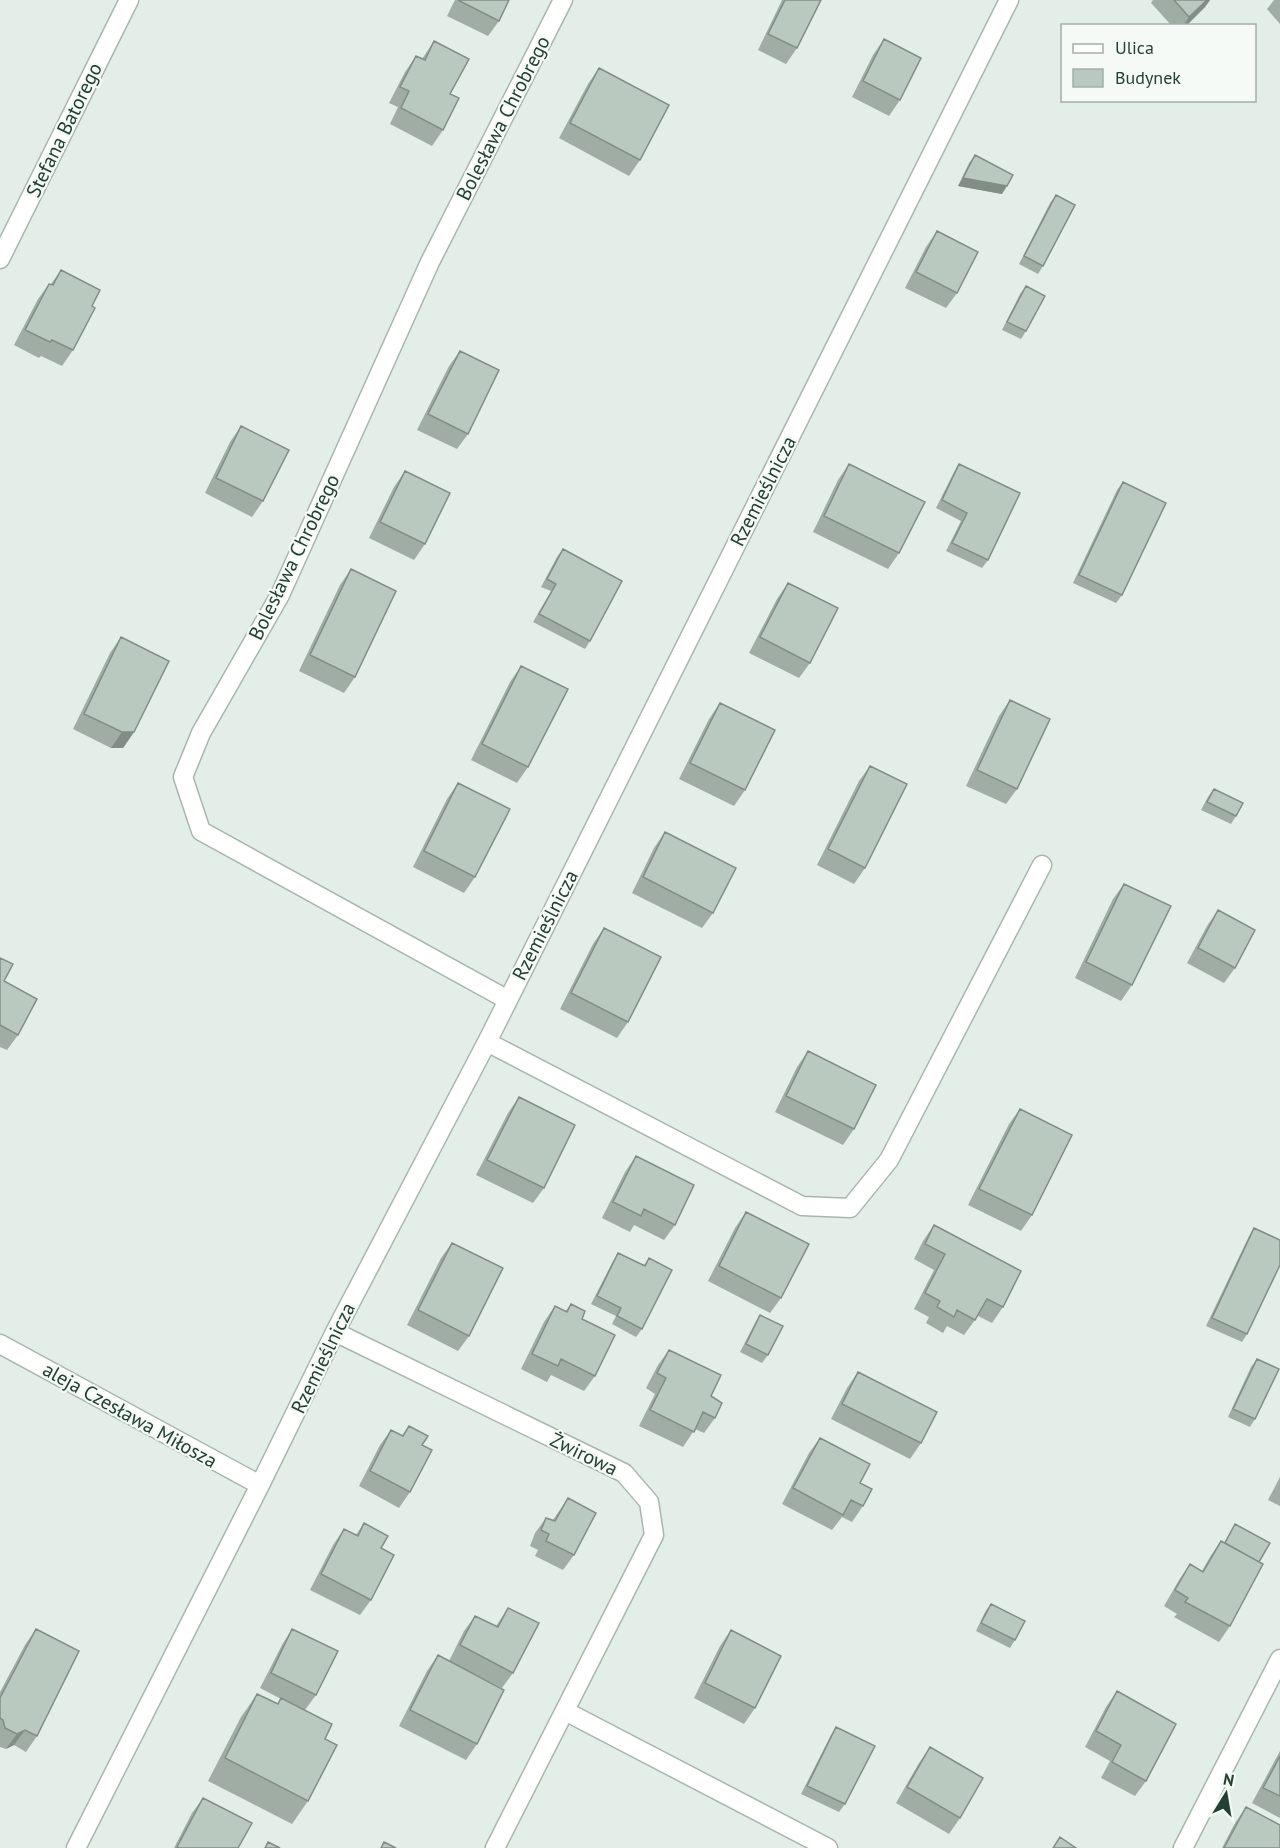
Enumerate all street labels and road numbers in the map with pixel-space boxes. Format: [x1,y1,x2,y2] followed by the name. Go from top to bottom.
[450,31,556,205] street label: Bolesława Chrobrego
[20,58,108,202] street label: Stefana Batorego
[724,432,802,550] street label: Rzemieślnicza
[243,470,345,644] street label: Bolesława Chrobrego
[506,866,584,984] street label: Rzemieślnicza
[285,1298,361,1418] street label: Rzemieślnicza
[38,1356,222,1474] street label: aleja Czesława Miłosza
[546,1426,622,1482] street label: Żwirowa

